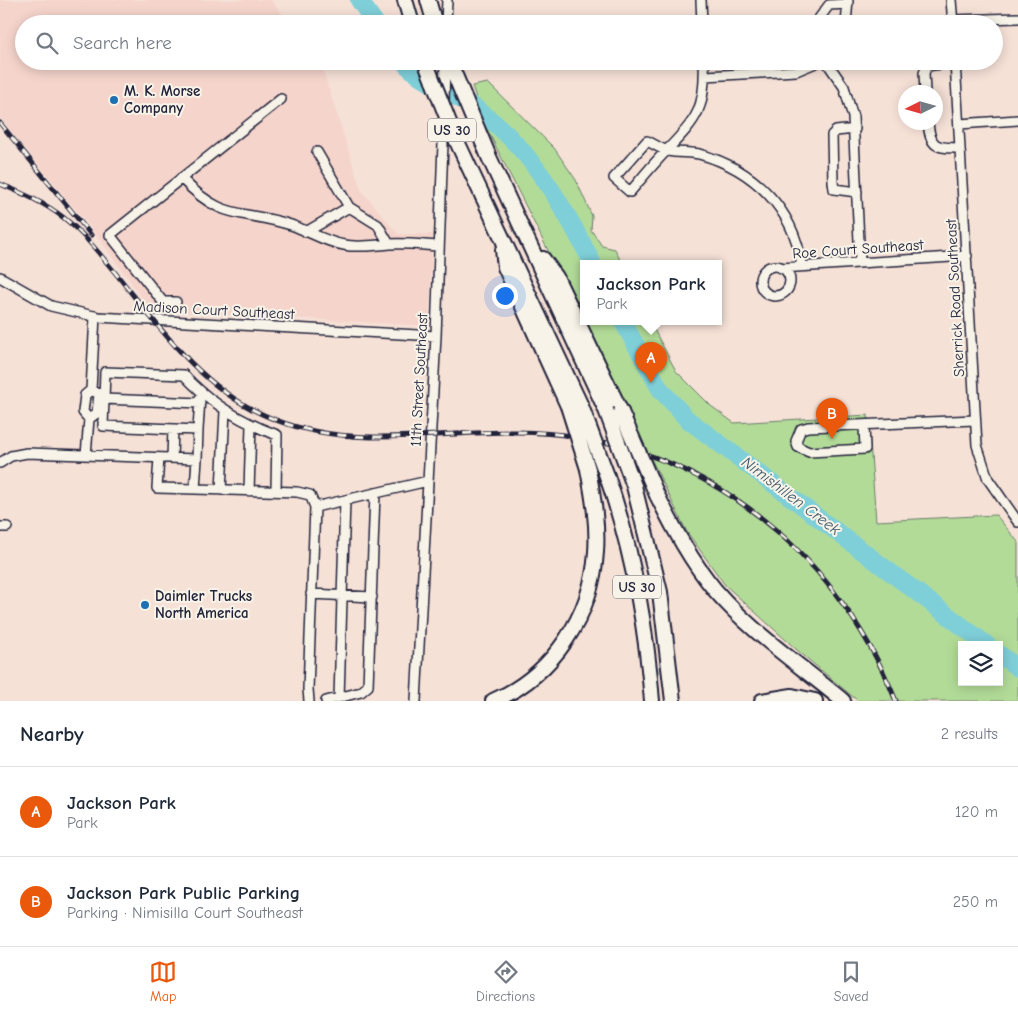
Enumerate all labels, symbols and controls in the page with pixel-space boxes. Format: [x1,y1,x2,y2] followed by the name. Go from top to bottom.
[15,15,1003,70] search box
[33,29,61,57] icon: search
[73,32,172,54] text: Search here
[124,82,200,117] place label: M. K. Morse Company
[898,85,943,130] north arrow
[108,94,120,106] marker: M. K. Morse Company
[428,118,476,142] road number: US 30
[942,218,968,377] street label: Sherrick Road Southeast
[792,235,925,263] street label: Roe Court Southeast
[580,260,722,325] popup
[597,273,705,295] text: Jackson Park
[492,283,518,309] your location
[597,295,627,313] text: Park
[133,297,296,323] street label: Madison Court Southeast
[407,312,432,447] street label: 11th Street Southeast
[635,342,667,383] pin: A
[816,398,848,439] pin: B
[738,453,844,539] water label: Nimishillen Creek
[613,576,661,598] road number: US 30
[155,587,252,622] place label: Daimler Trucks North America
[139,599,151,611] marker: Daimler Trucks North America
[958,641,1003,686] map controls
[958,641,1003,686] button: layers
[20,722,84,746] text: Nearby
[941,725,998,743] text: 2 results
[67,792,176,814] text: Jackson Park
[32,803,40,821] text: A
[955,803,998,821] text: 120 m
[67,814,98,832] text: Park
[67,882,300,904] text: Jackson Park Public Parking
[31,893,41,911] text: B
[953,893,998,911] text: 250 m
[67,904,303,922] text: Parking · Nimisilla Court Southeast
[149,958,177,1005] tab: Map
[476,958,535,1005] tab: Directions
[834,958,869,1005] tab: Saved

